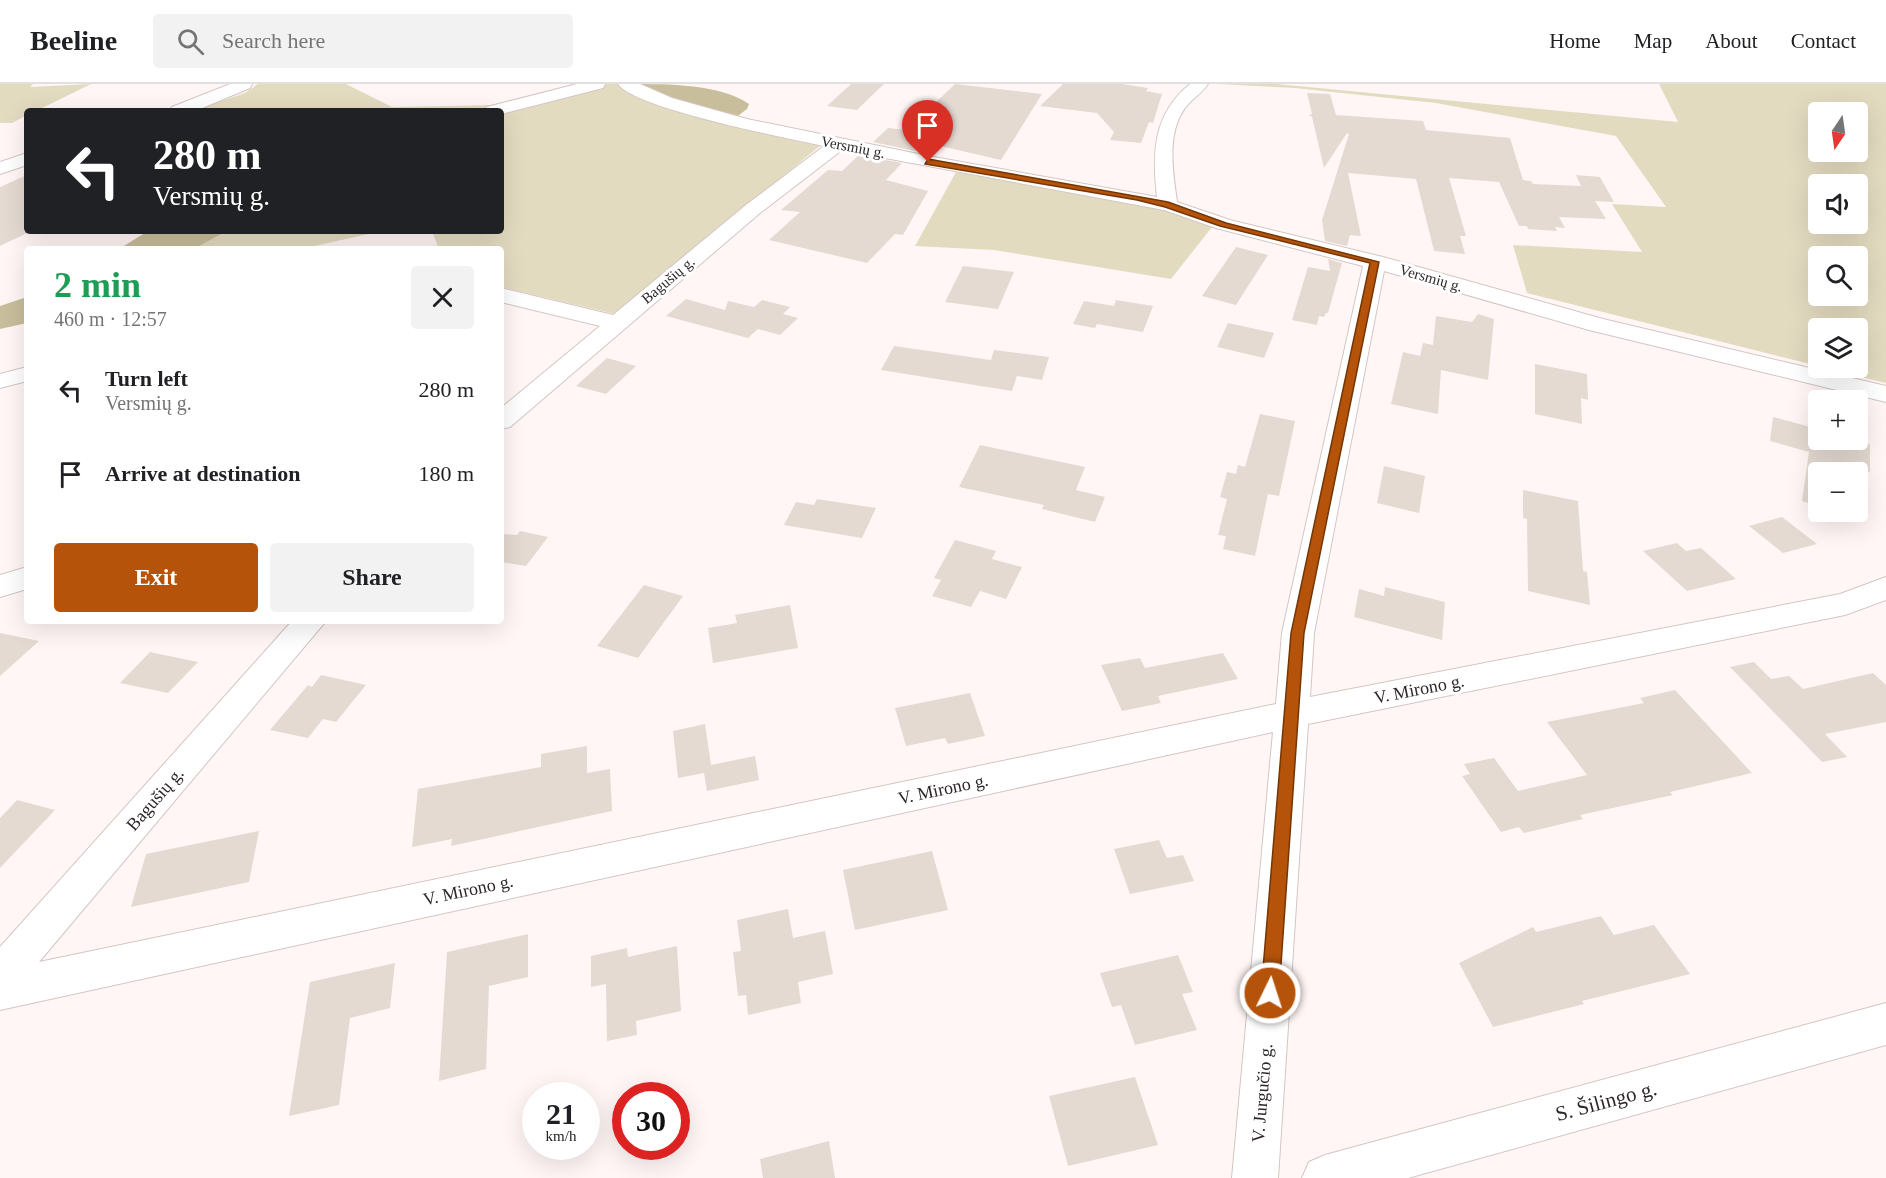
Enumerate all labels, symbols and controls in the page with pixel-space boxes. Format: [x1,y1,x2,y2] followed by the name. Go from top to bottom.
[153,14,573,68] search box
[30,25,117,56] text: Beeline
[174,25,207,58] icon: search
[222,28,325,53] text: Search here
[1549,29,1601,53] text: Home
[1634,29,1672,53] text: Map
[1705,29,1758,53] text: About
[1791,29,1856,53] text: Contact
[902,100,953,162] pin
[1808,102,1868,162] north arrow
[1808,102,1868,522] map controls
[911,109,944,142] icon: arrive
[54,132,132,210] icon: left
[153,132,262,178] text: 280 m
[820,133,886,161] street label: Versmių g.
[1808,174,1868,234] button: sound
[153,181,270,211] text: Versmių g.
[1808,246,1868,306] button: search
[638,253,698,307] street label: Bagušių g.
[1398,261,1464,295] street label: Versmių g.
[54,265,141,305] text: 2 min
[411,266,474,329] button: close
[54,308,167,330] text: 460 m · 12:57
[1808,318,1868,378] button: layers
[105,366,188,391] text: Turn left
[54,374,87,407] icon: left
[418,377,474,402] text: 280 m
[1808,390,1868,450] button: +
[105,392,192,414] text: Versmių g.
[54,458,87,491] icon: arrive
[105,461,301,486] text: Arrive at destination
[418,461,474,486] text: 180 m
[1808,462,1868,522] button: −
[54,543,258,612] button: Exit
[270,543,474,612] button: Share
[1372,670,1466,708] street label: V. Mirono g.
[122,763,188,835] street label: Bagušių g.
[896,770,990,808] street label: V. Mirono g.
[421,871,515,909] street label: V. Mirono g.
[1238,961,1302,1025] position arrow
[1248,1043,1276,1143] street label: V. Jurgučio g.
[1553,1076,1659,1126] street label: S. Šilingo g.
[612,1082,690,1160] speed limit sign: 30
[546,1097,576,1130] text: 21
[546,1128,576,1144] text: km/h

